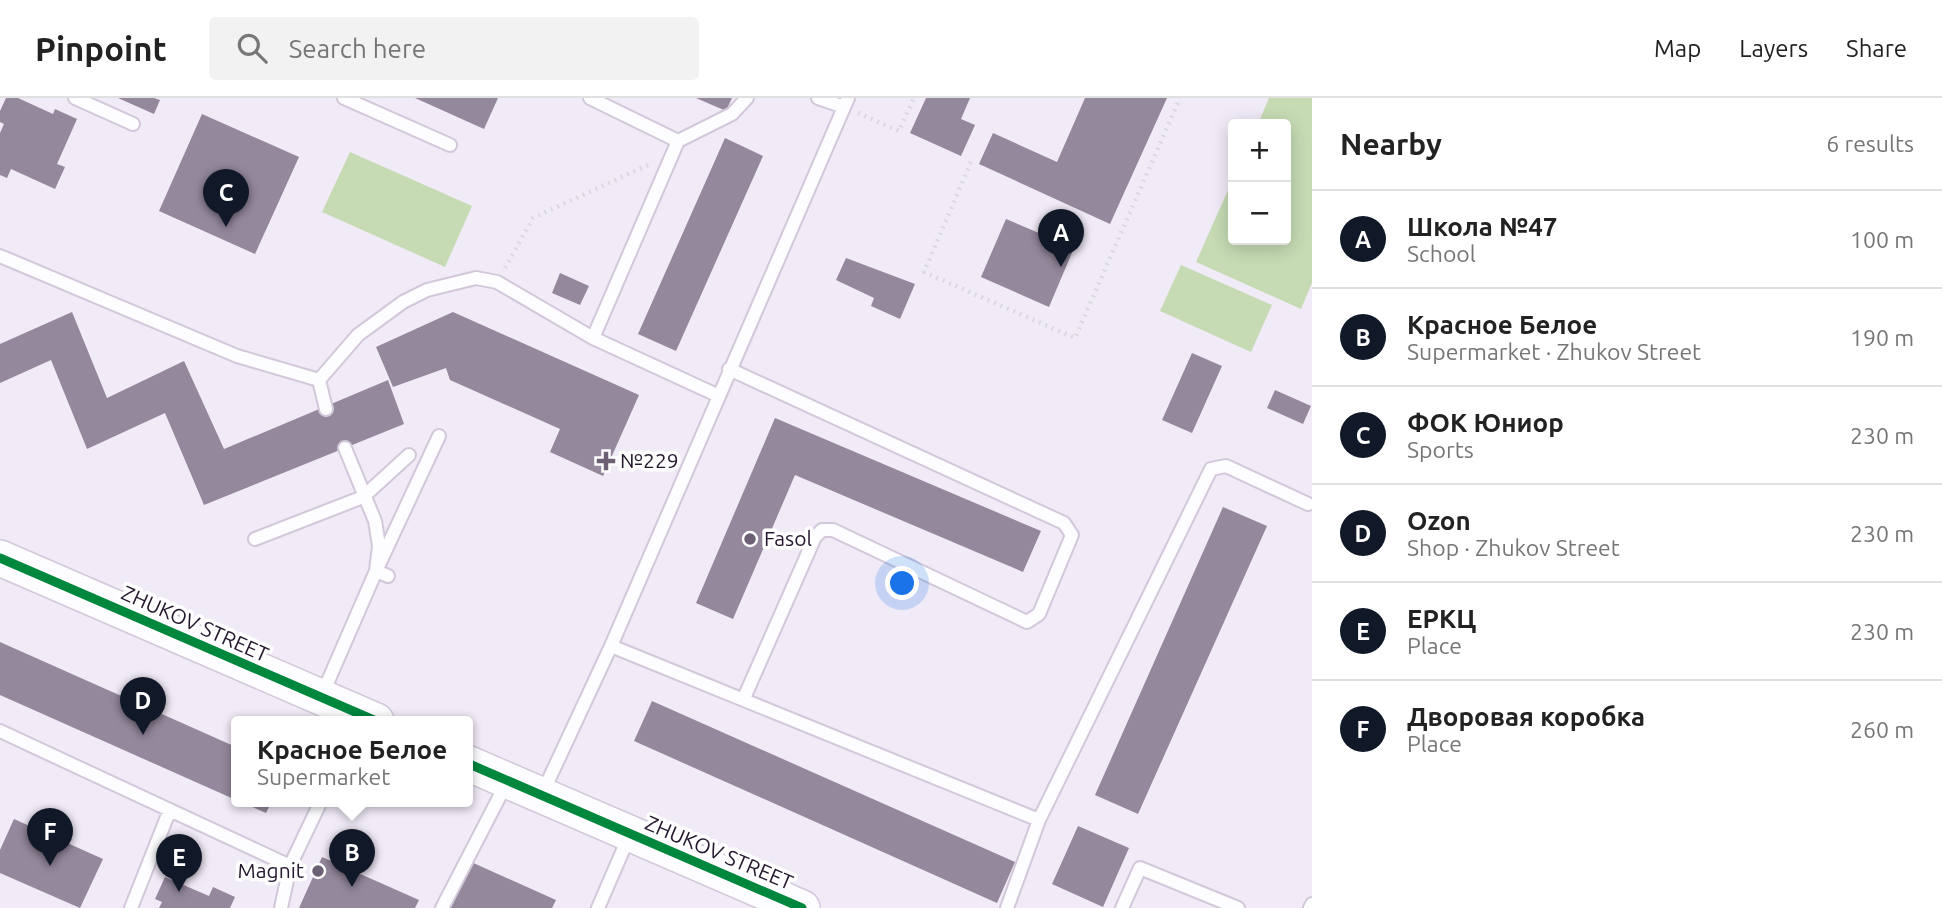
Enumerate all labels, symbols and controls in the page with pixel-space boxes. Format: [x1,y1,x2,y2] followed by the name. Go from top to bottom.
[209,17,699,80] search box
[233,29,271,67] icon: search
[35,30,167,67] text: Pinpoint
[289,34,426,63] text: Search here
[1654,35,1701,62] text: Map
[1739,35,1808,62] text: Layers
[1846,35,1907,62] text: Share
[1228,119,1291,245] map controls
[1228,119,1291,182] button: +
[1340,127,1442,161] text: Nearby
[1826,131,1914,156] text: 6 results
[203,169,249,227] pin: C
[1228,182,1291,245] button: −
[1038,209,1084,267] pin: A
[1407,212,1557,241] text: Школа №47
[1355,227,1371,252] text: A
[1850,227,1914,252] text: 100 m
[1407,241,1476,266] text: School
[1407,310,1597,339] text: Красное Белое
[1355,325,1371,350] text: B
[1850,325,1914,350] text: 190 m
[1407,339,1701,364] text: Supermarket · Zhukov Street
[1407,408,1564,437] text: ФОК Юниор
[1356,423,1370,448] text: C
[1850,423,1914,448] text: 230 m
[1407,437,1474,462] text: Sports
[620,448,679,472] place label: №229
[598,453,614,469] marker: №229
[1407,506,1471,535] text: Ozon
[1355,521,1371,546] text: D
[1850,521,1914,546] text: 230 m
[764,526,812,550] place label: Fasol
[742,531,758,547] marker: Fasol
[1407,535,1620,560] text: Shop · Zhukov Street
[885,566,919,600] your location
[118,580,273,666] street label: ZHUKOV STREET
[1407,604,1476,633] text: ЕРКЦ
[1356,619,1370,644] text: E
[1850,619,1914,644] text: 230 m
[1407,633,1462,658] text: Place
[120,677,166,735] pin: D
[1407,702,1645,731] text: Дворовая коробка
[231,716,473,807] popup
[1357,717,1369,742] text: F
[1850,717,1914,742] text: 260 m
[1407,731,1462,756] text: Place
[257,735,447,764] text: Красное Белое
[257,764,390,789] text: Supermarket
[27,808,73,866] pin: F
[642,810,797,894] street label: ZHUKOV STREET
[329,829,375,887] pin: B
[156,834,202,892] pin: E
[238,858,304,882] place label: Magnit
[310,863,326,879] marker: Magnit

